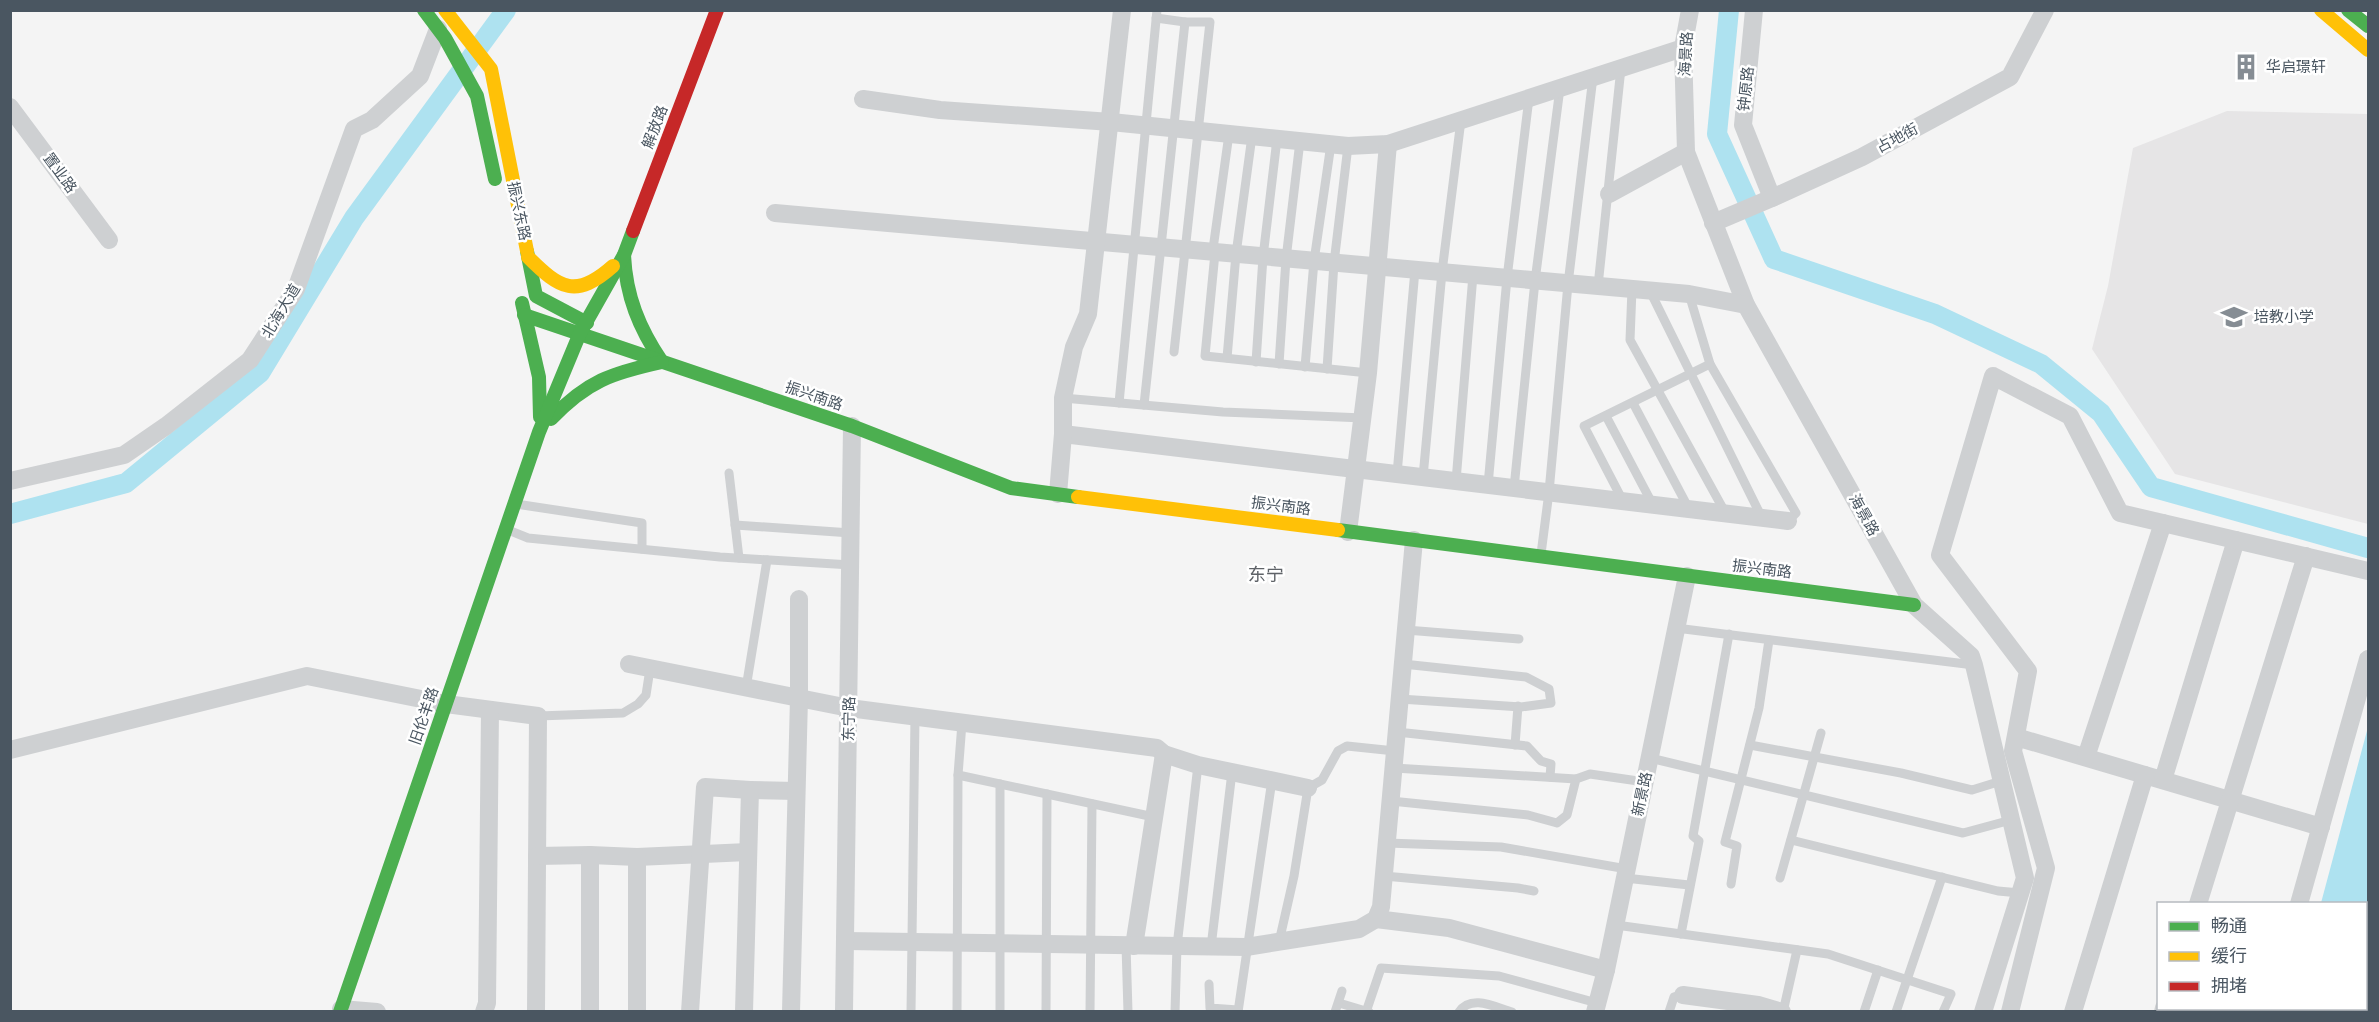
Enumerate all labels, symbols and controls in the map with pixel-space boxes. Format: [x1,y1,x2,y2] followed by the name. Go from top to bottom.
[1673,31,1698,77] street label: 海景路
[2231,52,2261,82] building icon: 华启璟轩
[2266,55,2326,78] place label: 华启璟轩
[1732,65,1759,113] street label: 钟原路
[636,102,673,152] street label: 解放路
[1871,117,1922,158] street label: 占地街
[38,148,83,198] street label: 置业路
[502,179,537,243] street label: 振兴东路
[255,279,306,342] street label: 北海大道
[2219,302,2249,332] school or university icon: 培教小学
[2254,305,2314,328] place label: 培教小学
[782,375,846,416] street label: 振兴南路
[1843,489,1885,540] street label: 海景路
[1250,490,1312,521] street label: 振兴南路
[1731,553,1793,584] street label: 振兴南路
[1248,561,1284,588] district label: 东宁
[403,684,444,748] street label: 旧伦羊路
[837,696,860,742] street label: 东宁路
[1626,769,1657,818] street label: 新景路
[2157,902,2367,1010] legend
[2211,912,2247,939] text: 畅通
[2211,942,2247,969] text: 缓行
[2211,972,2247,999] text: 拥堵

